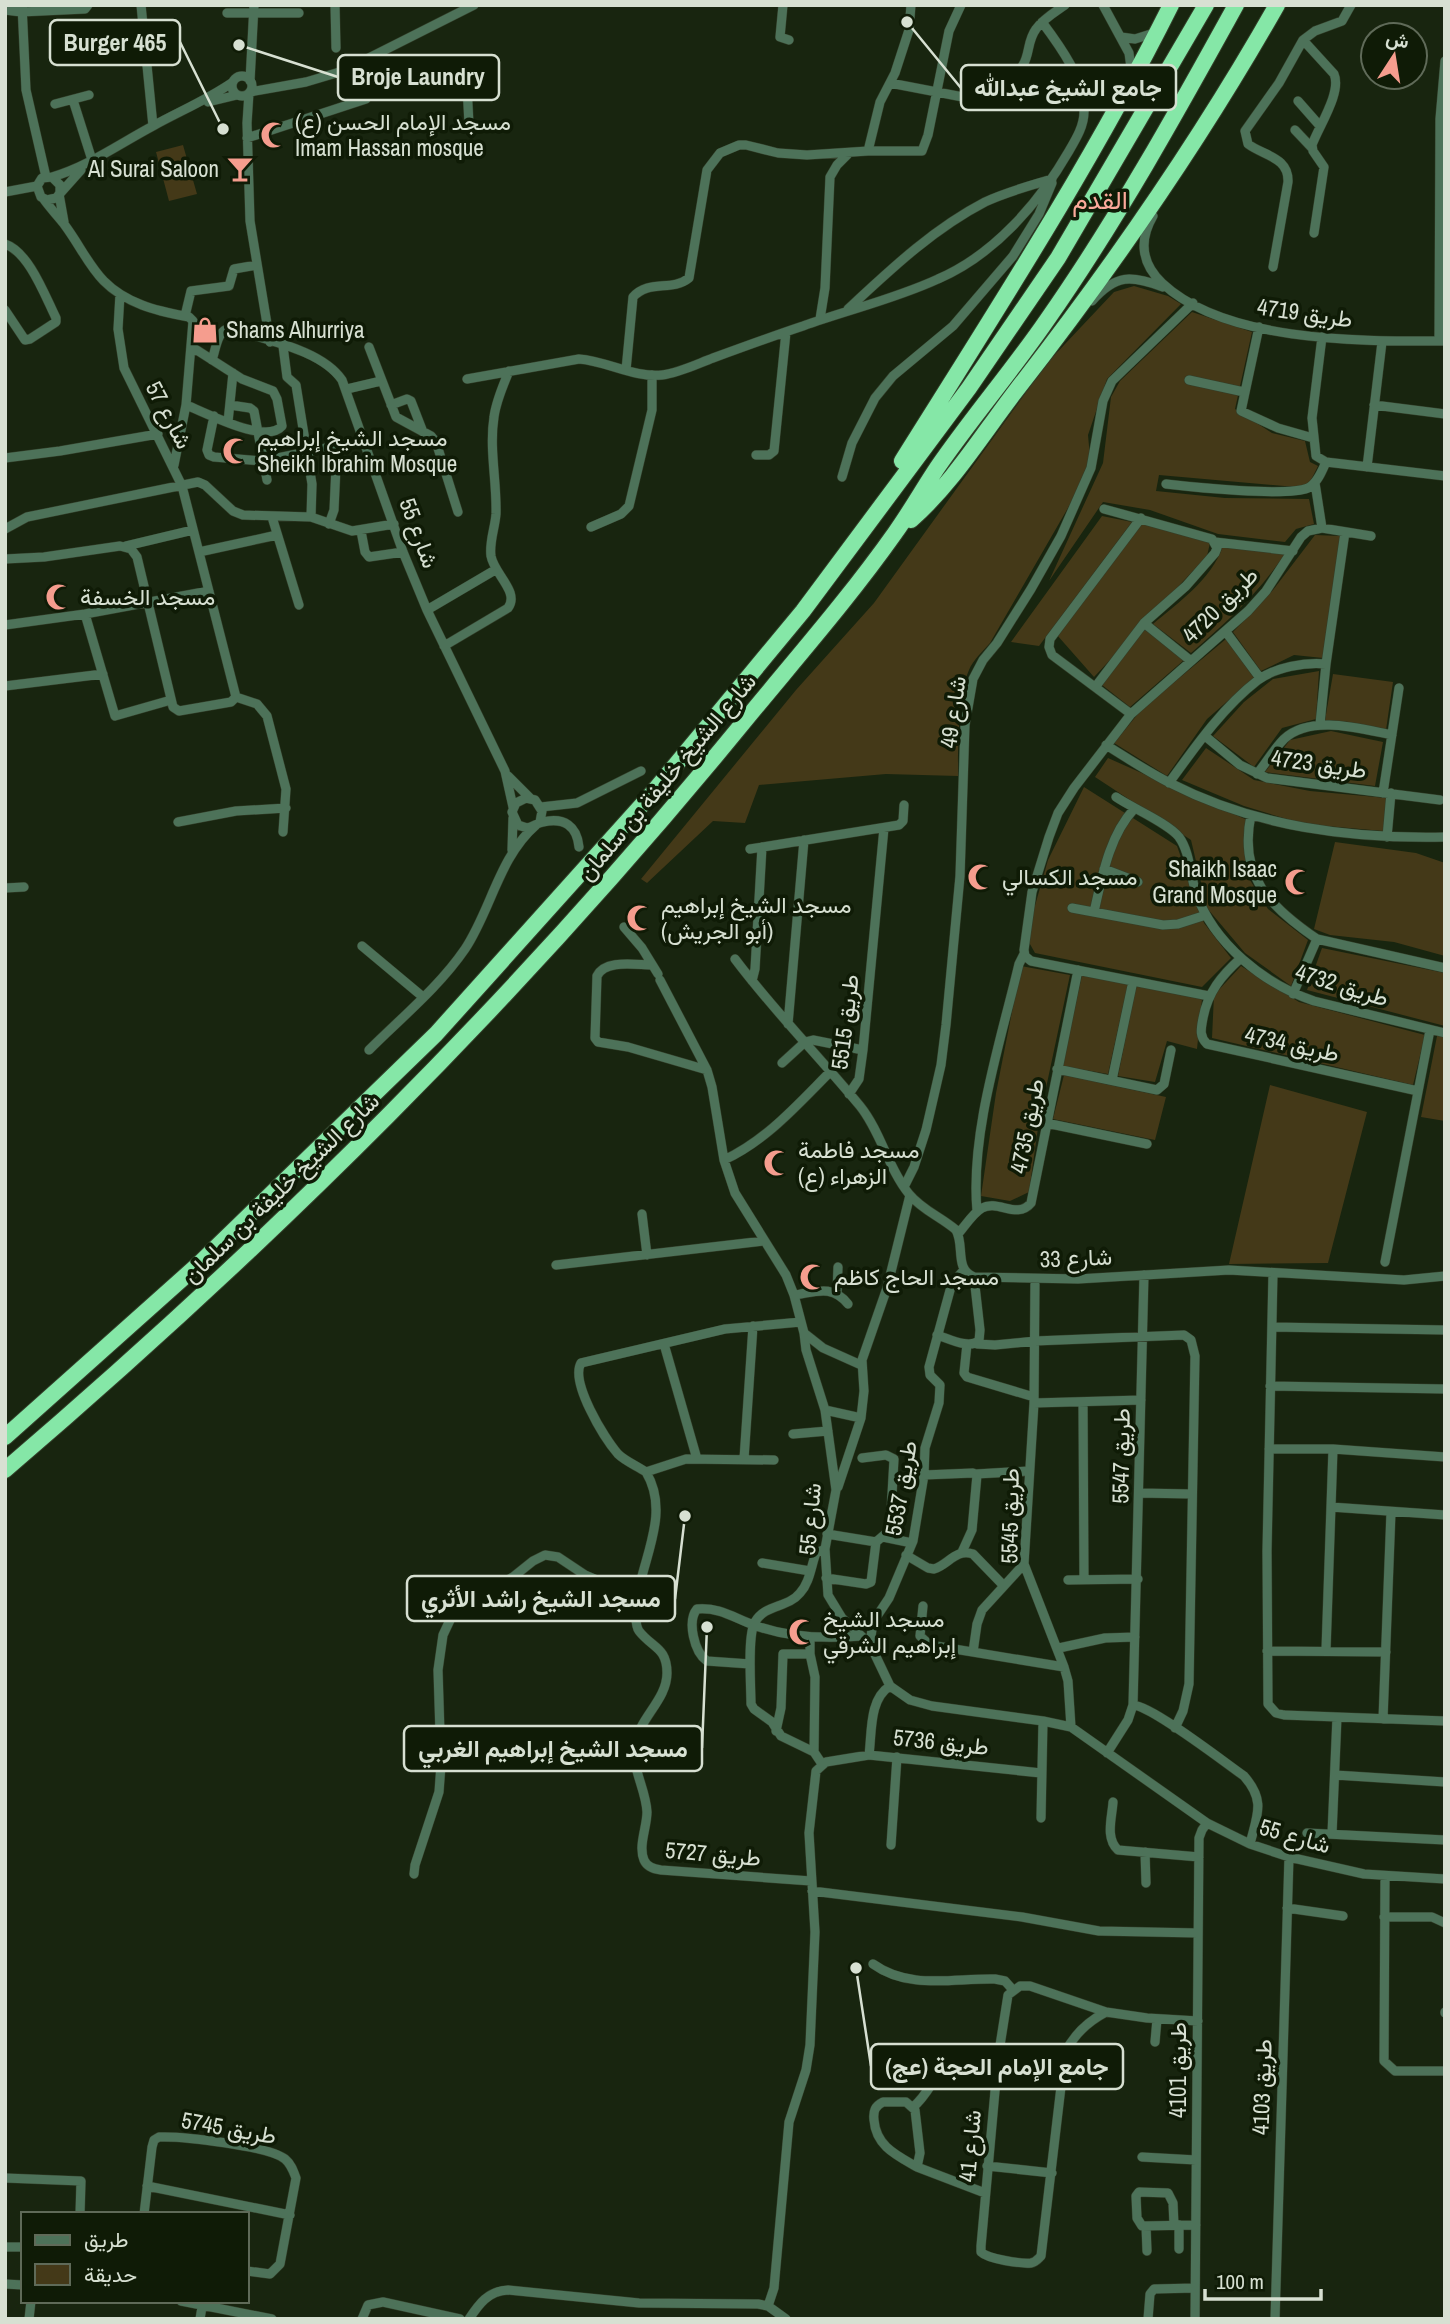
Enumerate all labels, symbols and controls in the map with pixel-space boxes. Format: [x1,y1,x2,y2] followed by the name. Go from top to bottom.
[50,20,180,65] callout: Burger 465
[1359,21,1429,91] north arrow
[1384,24,1412,54] text: ش
[64,26,166,58] text: Burger 465
[338,55,499,100] callout: Broje Laundry
[351,60,485,92] text: Broje Laundry
[961,65,1176,110] callout: جامع الشيخ عبدالله
[974,71,1162,105] text: جامع الشيخ عبدالله
[295,106,511,163] place label: مسجد الإمام الحسن (ع) Imam Hassan mosque
[259,120,289,150] mosque icon: مسجد الإمام الحسن (ع) Imam Hassan mosque
[87,153,219,184] place label: Al Surai Saloon
[225,154,255,184] bar icon: Al Surai Saloon
[1072,182,1128,217] district label: القدم
[1255,290,1355,335] street label: طريق 4719
[226,314,365,345] place label: Shams Alhurriya
[190,315,220,345] shop icon: Shams Alhurriya
[138,375,200,455] street label: شارع 57
[257,422,457,479] place label: مسجد الشيخ إبراهيم Sheikh Ibrahim Mosque
[221,436,251,466] mosque icon: مسجد الشيخ إبراهيم Sheikh Ibrahim Mosque
[392,493,446,573] street label: شارع 55
[1175,560,1265,650] street label: طريق 4720
[80,581,215,612] place label: مسجد الخسفة
[44,582,74,612] mosque icon: مسجد الخسفة
[571,666,763,888] street label: شارع الشيخ خليفة بن سلمان
[932,674,974,750] street label: شارع 49
[1269,741,1369,786] street label: طريق 4723
[1152,853,1277,910] place label: Shaikh Isaac Grand Mosque
[1002,861,1138,896] place label: مسجد الكسالي
[966,862,996,892] mosque icon: مسجد الكسالي
[1283,867,1313,897] mosque icon: Shaikh Isaac Grand Mosque
[661,889,852,946] place label: مسجد الشيخ إبراهيم (أبو الجريش)
[625,903,655,933] mosque icon: مسجد الشيخ إبراهيم (أبو الجريش)
[1292,956,1393,1013] street label: طريق 4732
[823,972,866,1071] street label: طريق 5515
[1242,1018,1342,1069] street label: طريق 4734
[1002,1076,1051,1176] street label: طريق 4735
[176,1085,386,1291] street label: شارع الشيخ خليفة بن سلمان
[798,1134,919,1192] place label: مسجد فاطمة الزهراء (ع)
[762,1148,792,1178] mosque icon: مسجد فاطمة الزهراء (ع)
[1039,1241,1113,1275] street label: شارع 33
[834,1261,999,1293] place label: مسجد الحاج كاظم
[798,1262,828,1292] mosque icon: مسجد الحاج كاظم
[1104,1408,1137,1504] street label: طريق 5547
[877,1438,924,1538] street label: طريق 5537
[993,1468,1026,1564] street label: طريق 5545
[791,1481,829,1557] street label: شارع 55
[407,1576,675,1621] callout: مسجد الشيخ راشد الأثري
[421,1582,661,1619] text: مسجد الشيخ راشد الأثري
[823,1603,956,1664] place label: مسجد الشيخ إبراهيم الشرقي
[787,1617,817,1647] mosque icon: مسجد الشيخ إبراهيم الشرقي
[892,1721,990,1762] street label: طريق 5736
[404,1726,702,1771] callout: مسجد الشيخ إبراهيم الغربي
[418,1732,688,1769] text: مسجد الشيخ إبراهيم الغربي
[1256,1811,1334,1861] street label: شارع 55
[664,1834,762,1873] street label: طريق 5727
[1162,2022,1193,2118] street label: طريق 4101
[1244,2038,1279,2135] street label: طريق 4103
[871,2044,1123,2089] callout: جامع الإمام الحجة (عج)
[885,2050,1109,2084] text: جامع الإمام الحجة (عج)
[179,2104,279,2151] street label: طريق 5745
[951,2108,989,2184] street label: شارع 41
[21,2212,248,2303] legend
[84,2225,129,2254] text: طريق
[1205,2258,1320,2302] scale bar
[84,2260,137,2289] text: حديقة
[1216,2267,1264,2296] text: 100 m

